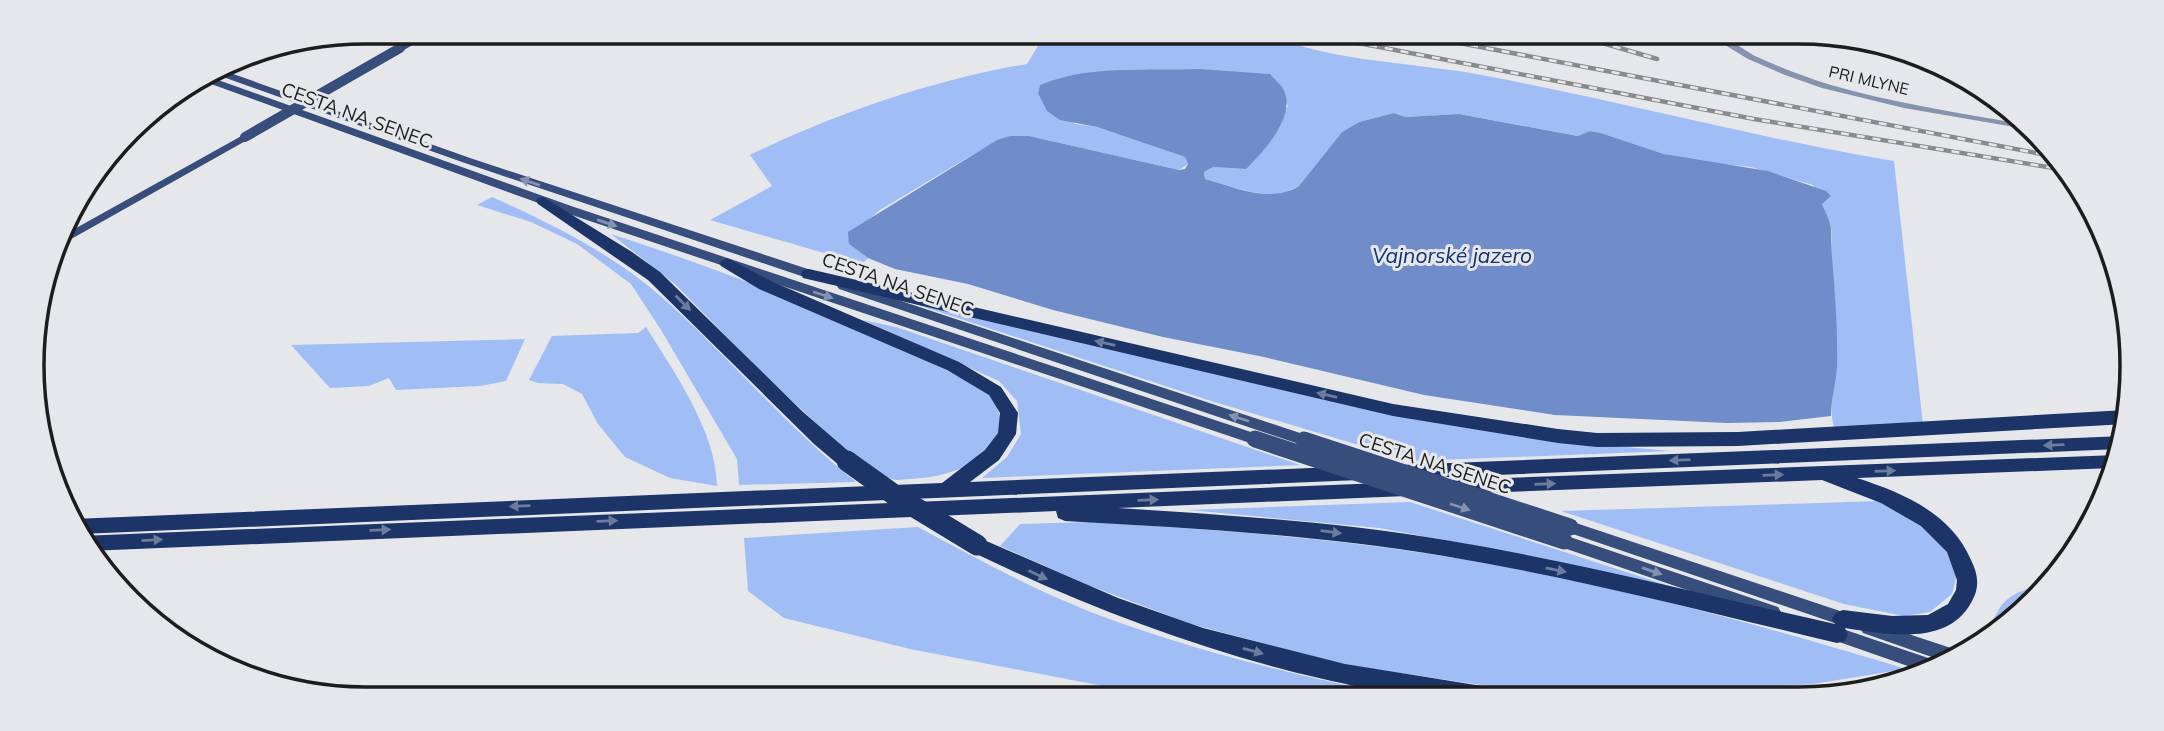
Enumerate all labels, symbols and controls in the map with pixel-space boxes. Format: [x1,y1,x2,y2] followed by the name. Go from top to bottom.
[1827,61,1911,99] street label: PRI MLYNE
[278,77,436,153] street label: CESTA NA SENEC
[519,176,540,187] one-way arrow
[597,218,618,229] one-way arrow
[1372,242,1532,268] water label: Vajnorské jazero
[819,247,977,321] street label: CESTA NA SENEC
[813,290,834,301] one-way arrow
[674,295,691,311] one-way arrow
[1094,337,1116,348] one-way arrow
[1315,389,1337,400] one-way arrow
[1228,412,1249,423] one-way arrow
[1356,427,1514,499] street label: CESTA NA SENEC
[2042,439,2064,451] one-way arrow
[1668,454,1690,465] one-way arrow
[1874,465,1896,476] one-way arrow
[1762,469,1784,481] one-way arrow
[1535,478,1557,489] one-way arrow
[1137,494,1159,505] one-way arrow
[508,501,530,512] one-way arrow
[1449,502,1470,512] one-way arrow
[596,515,618,526] one-way arrow
[369,524,391,535] one-way arrow
[1321,527,1343,538] one-way arrow
[142,534,164,545] one-way arrow
[1545,564,1567,575] one-way arrow
[1642,566,1663,577] one-way arrow
[1028,569,1049,580] one-way arrow
[1242,646,1263,656] one-way arrow

